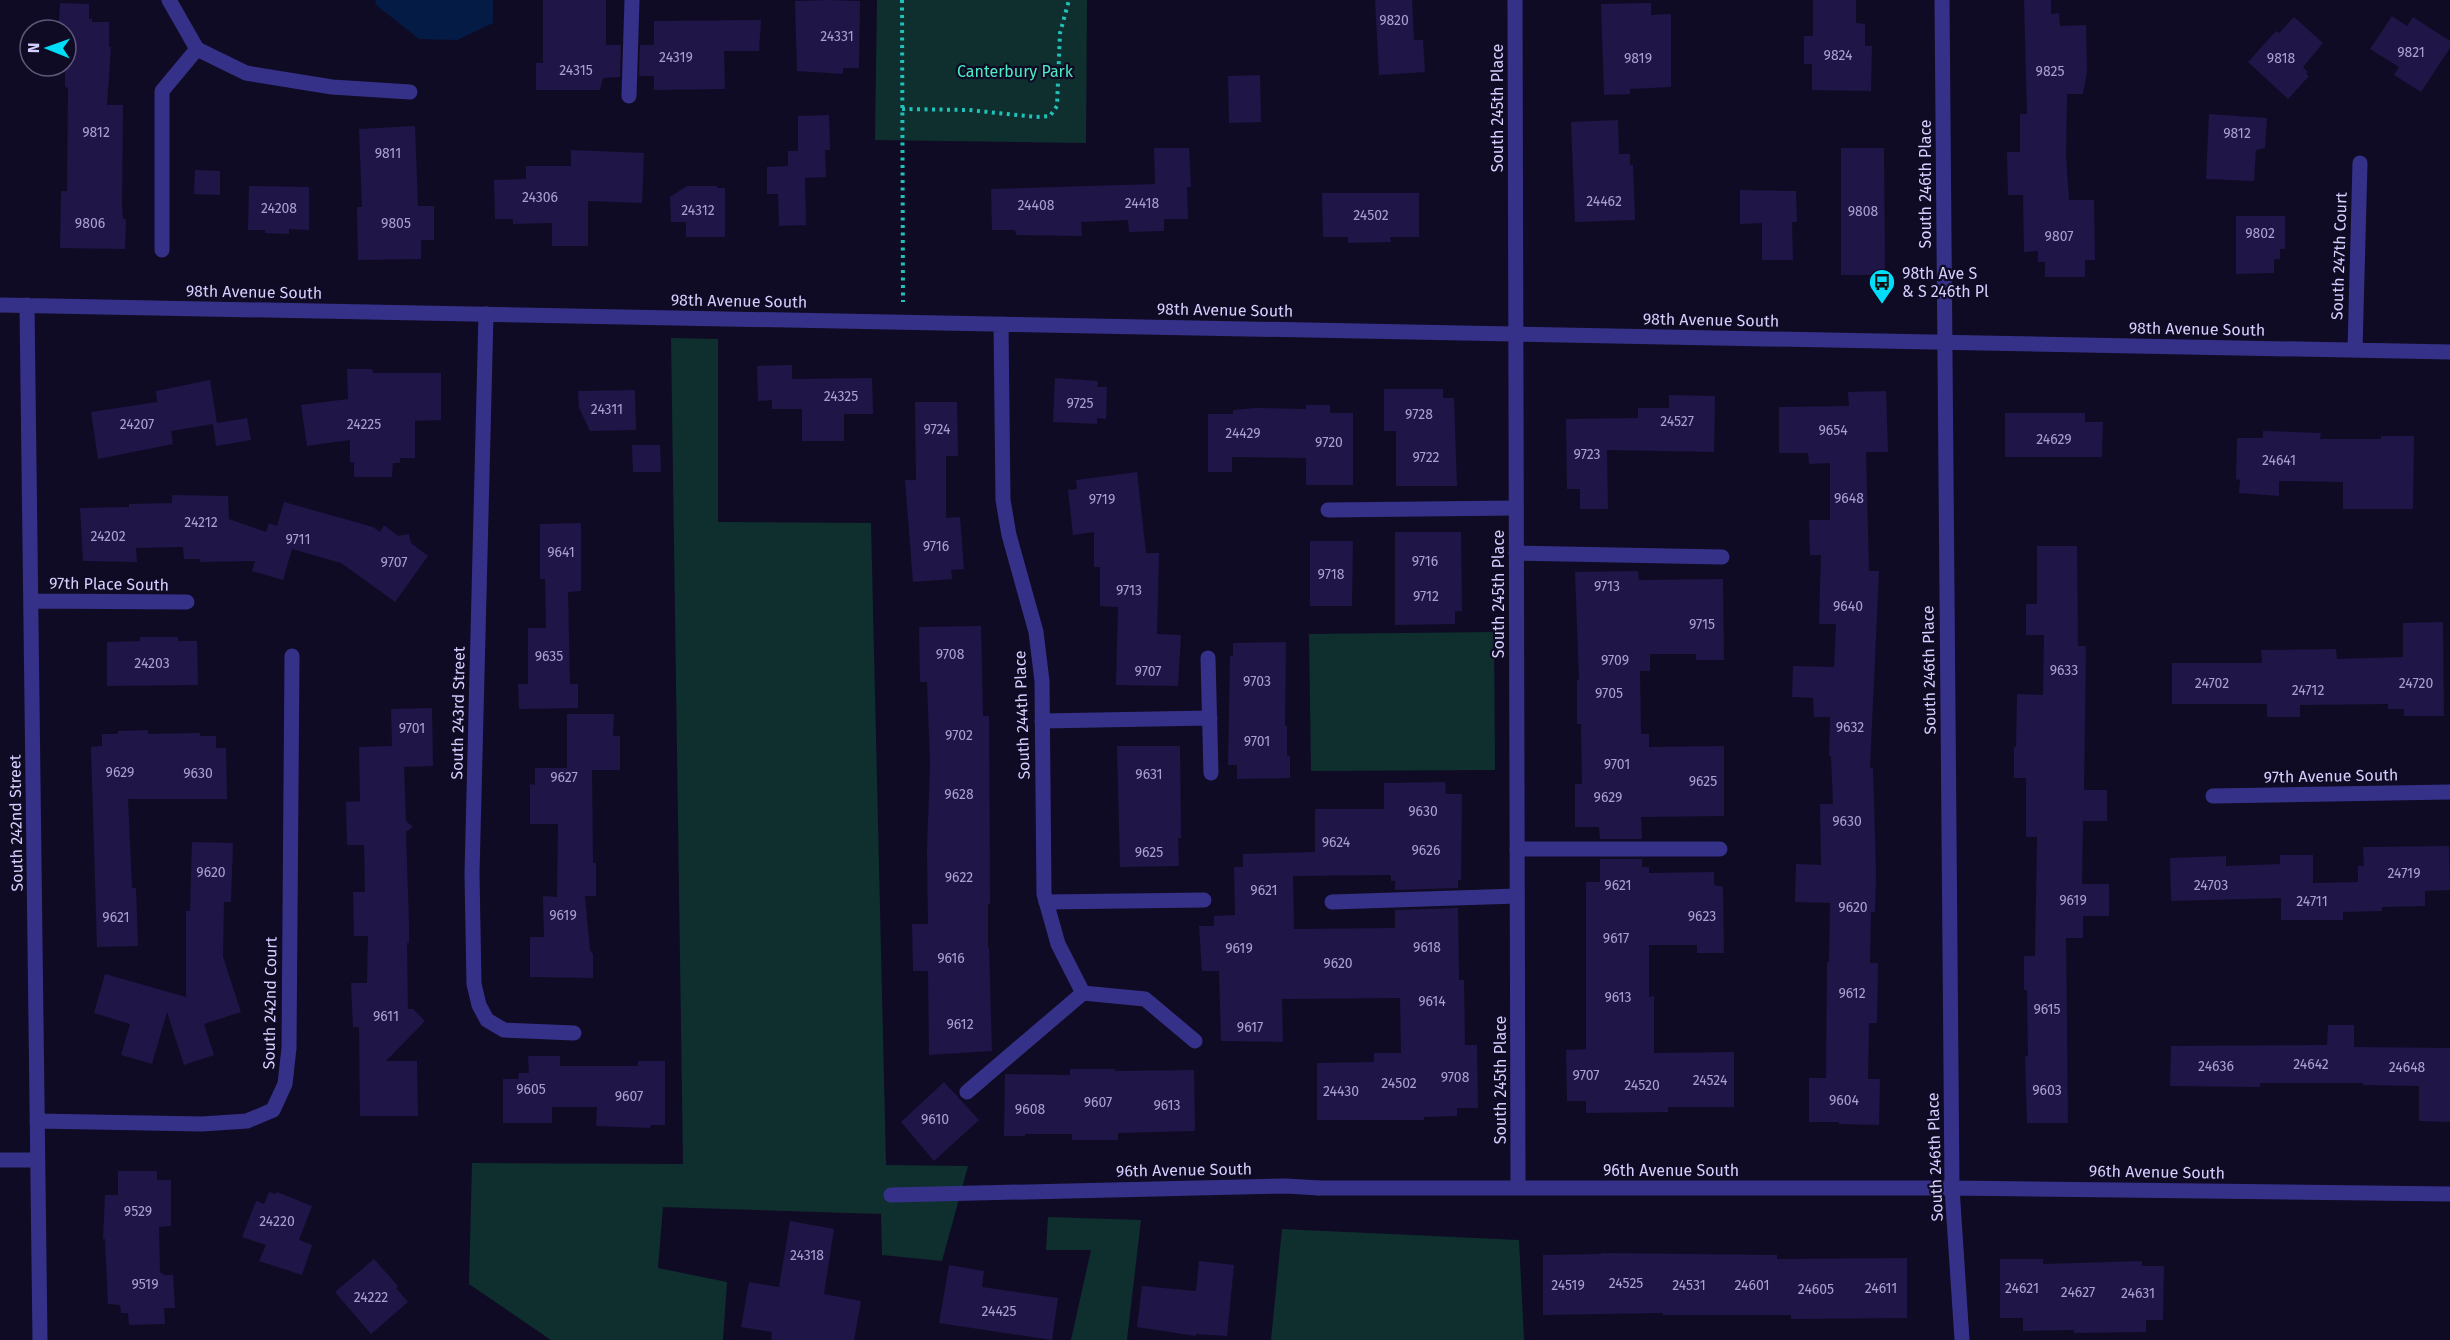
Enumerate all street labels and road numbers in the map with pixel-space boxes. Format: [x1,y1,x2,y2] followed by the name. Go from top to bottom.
[1488,44,1507,172] street label: South 245th Place
[1916,119,1935,249] street label: South 246th Place
[2327,191,2351,320] street label: South 247th Court
[186,281,322,303] street label: 98th Avenue South
[671,290,807,312] street label: 98th Avenue South
[1157,299,1293,321] street label: 98th Avenue South
[1643,309,1779,331] street label: 98th Avenue South
[2129,318,2265,340] street label: 98th Avenue South
[1489,530,1508,658] street label: South 245th Place
[49,573,169,595] street label: 97th Place South
[1918,605,1940,735] street label: South 246th Place
[447,646,469,780] street label: South 243rd Street
[1010,650,1034,780] street label: South 244th Place
[5,754,27,892] street label: South 242nd Street
[2264,765,2398,787] street label: 97th Avenue South
[259,936,281,1070] street label: South 242nd Court
[1491,1016,1510,1144] street label: South 245th Place
[1923,1092,1947,1222] street label: South 246th Place
[1116,1159,1252,1181] street label: 96th Avenue South
[1603,1161,1739,1180] street label: 96th Avenue South
[2089,1161,2225,1183] street label: 96th Avenue South

